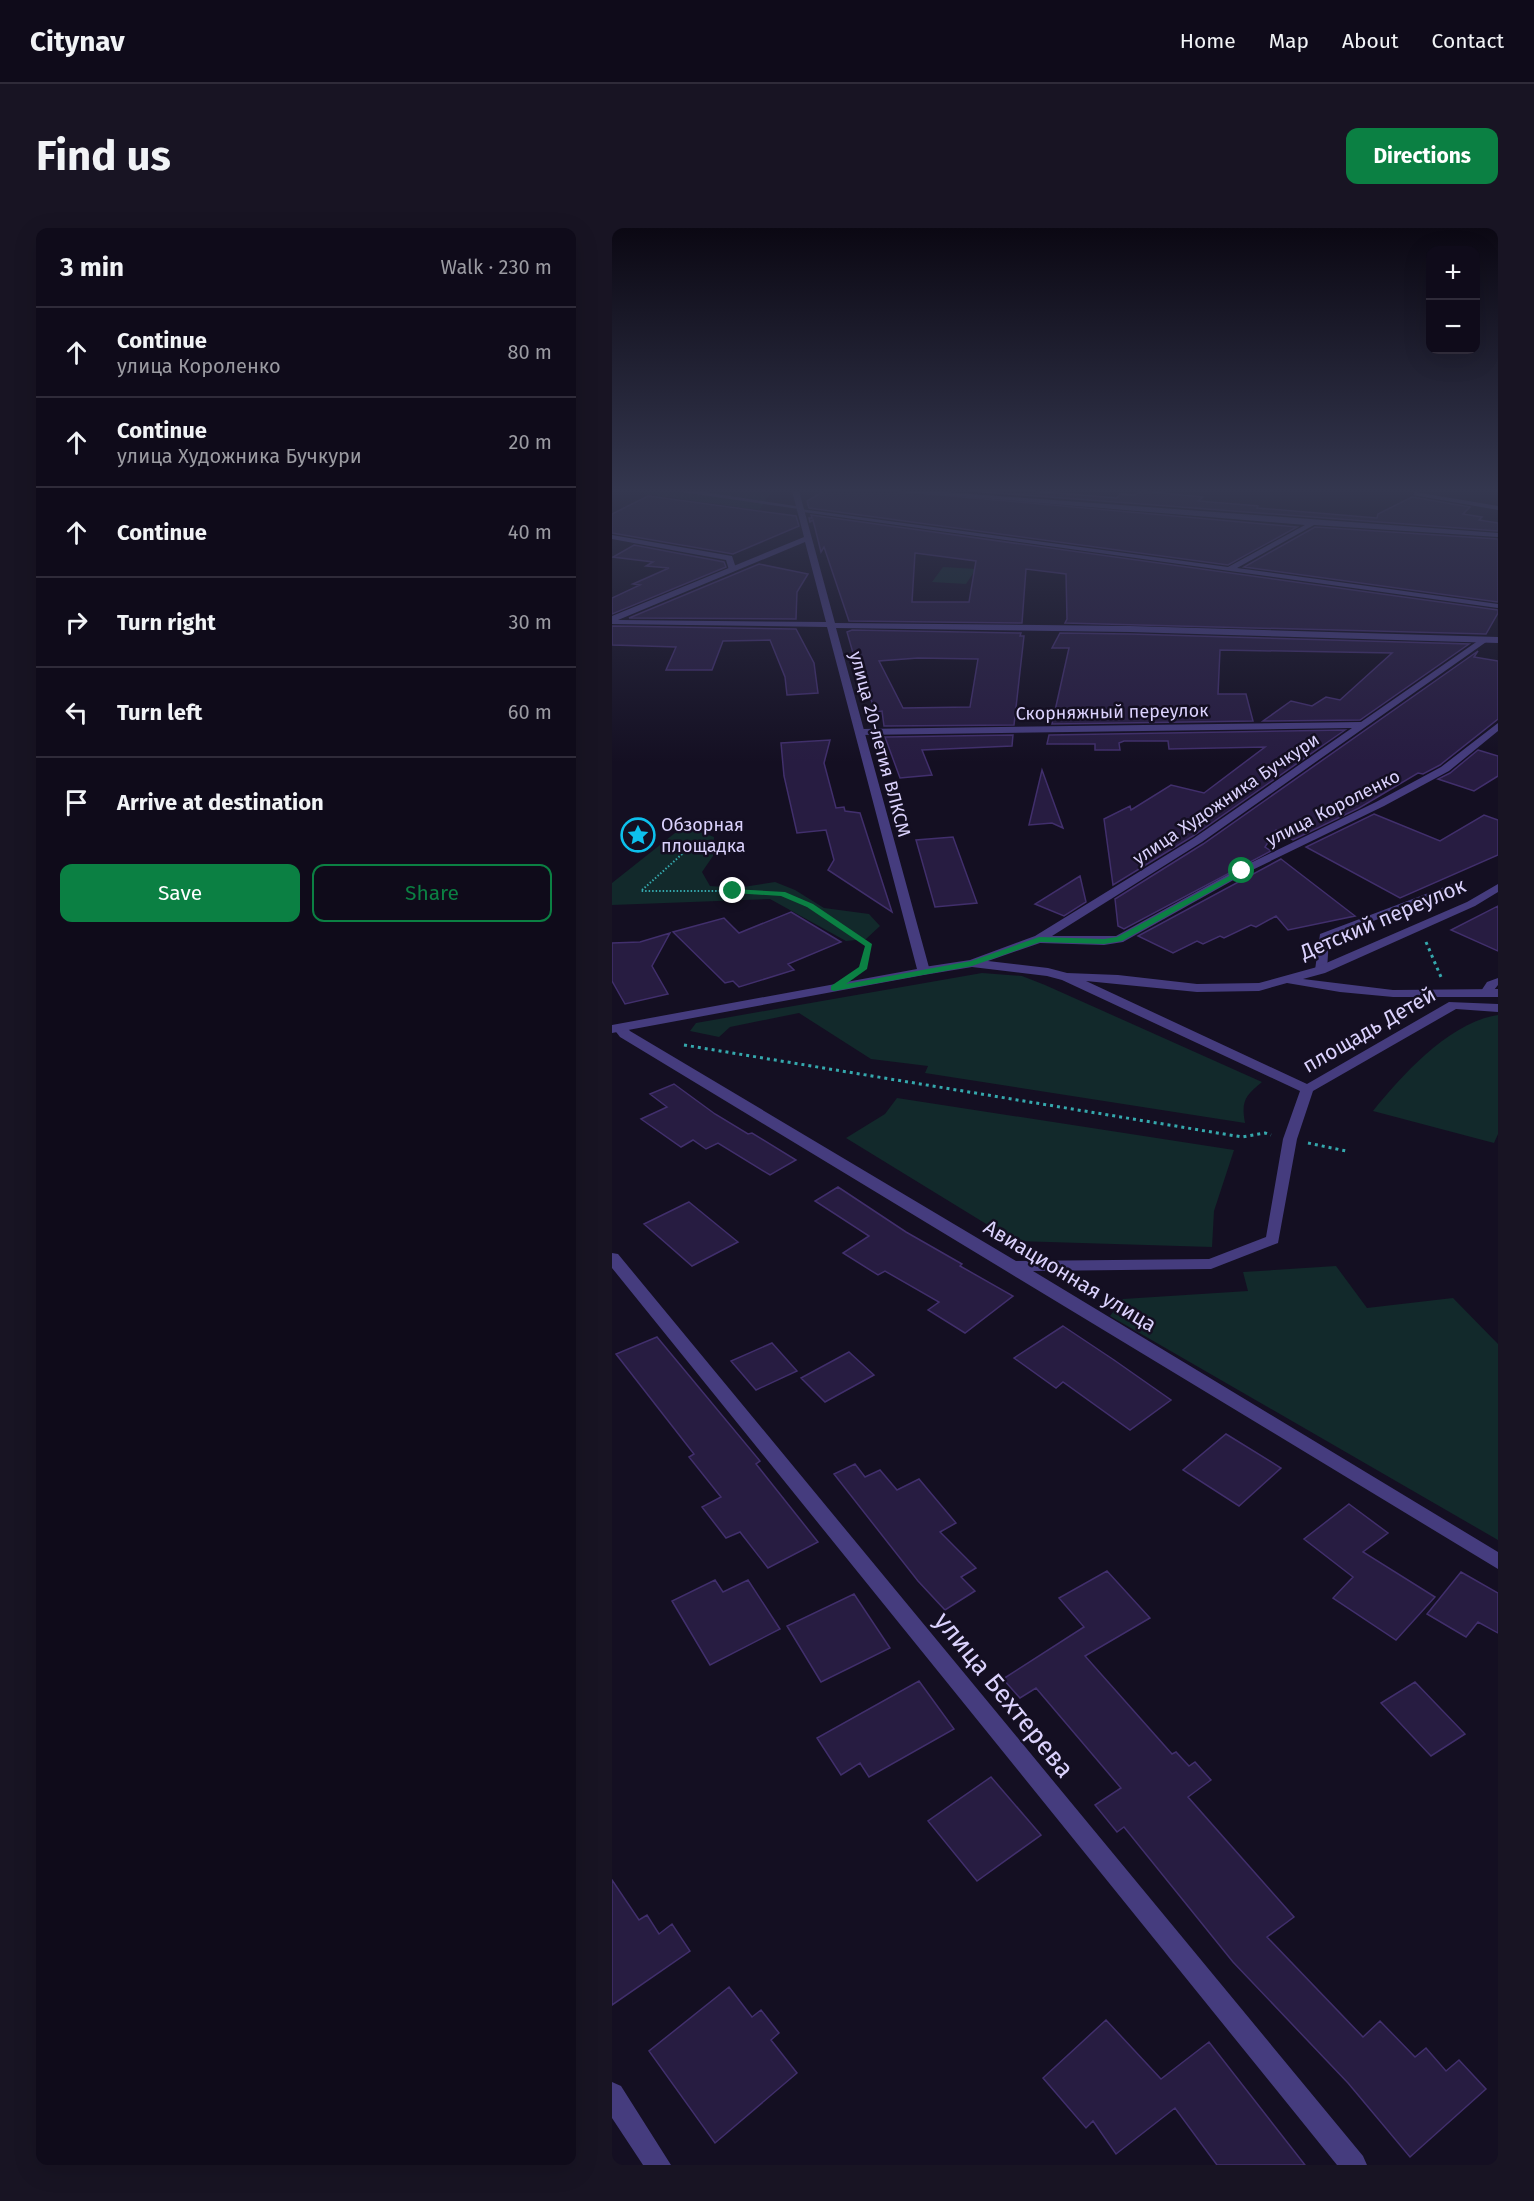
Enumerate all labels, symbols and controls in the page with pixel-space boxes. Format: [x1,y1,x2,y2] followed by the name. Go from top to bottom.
[30,25,125,58] text: Citynav
[1180,28,1236,54] text: Home
[1269,28,1309,54] text: Map
[1342,28,1399,54] text: About
[1432,28,1504,54] text: Contact
[1346,128,1498,184] button: Directions
[36,131,171,181] text: Find us
[1426,246,1480,354] map controls
[1426,246,1480,300] button: +
[60,252,124,283] text: 3 min
[441,255,552,279] text: Walk · 230 m
[1426,300,1480,354] button: −
[117,327,207,354] text: Continue
[60,336,93,369] icon: ahead
[507,340,552,364] text: 80 m
[117,354,281,378] text: улица Короленко
[117,417,207,444] text: Continue
[60,426,93,459] icon: ahead
[509,430,552,454] text: 20 m
[117,444,362,468] text: улица Художника Бучкури
[60,516,93,549] icon: ahead
[117,519,207,546] text: Continue
[508,520,552,544] text: 40 m
[60,606,93,639] icon: right
[117,609,216,636] text: Turn right
[508,610,552,634] text: 30 m
[845,649,915,839] street label: улица 20-летия ВЛКСМ
[60,696,93,729] icon: left
[117,699,202,726] text: Turn left
[1015,699,1209,725] street label: Скорняжный переулок
[508,700,552,724] text: 60 m
[1128,728,1324,870] street label: улица Художника Бучкури
[1262,765,1404,851] street label: улица Короленко
[60,786,93,819] icon: arrive
[117,789,324,816] text: Arrive at destination
[661,814,746,857] place label: Обзорная площадка
[620,817,656,853] place icon: Обзорная площадка
[1228,857,1254,883] route start
[60,864,300,922] button: Save
[312,864,552,922] button: Share
[1295,872,1470,966] street label: Детский переулок
[719,877,745,903] route end
[1298,981,1440,1079] street label: площадь Детей
[979,1214,1161,1338] street label: Авиационная улица
[928,1606,1080,1784] street label: улица Бехтерева

